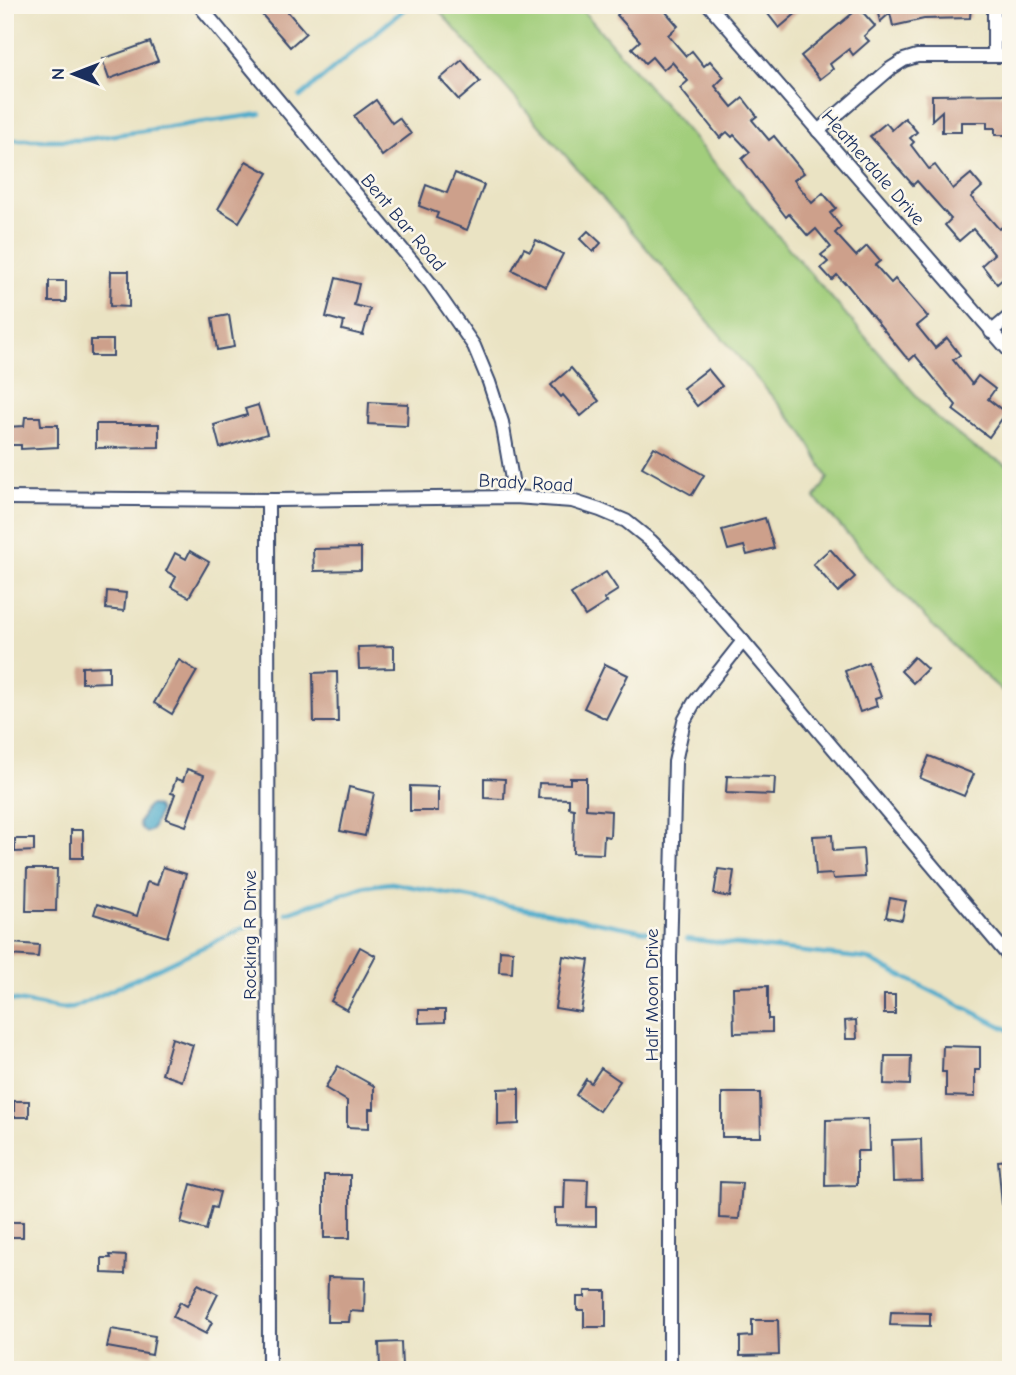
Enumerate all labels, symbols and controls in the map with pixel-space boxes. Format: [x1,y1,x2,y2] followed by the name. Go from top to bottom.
[38,38,108,108] north arrow
[47,68,69,80] text: N
[817,105,929,230] street label: Heatherdale Drive
[356,170,450,276] street label: Bent Bar Road
[478,470,574,496] street label: Brady Road
[239,870,261,1000] street label: Rocking R Drive
[641,928,663,1062] street label: Half Moon Drive

